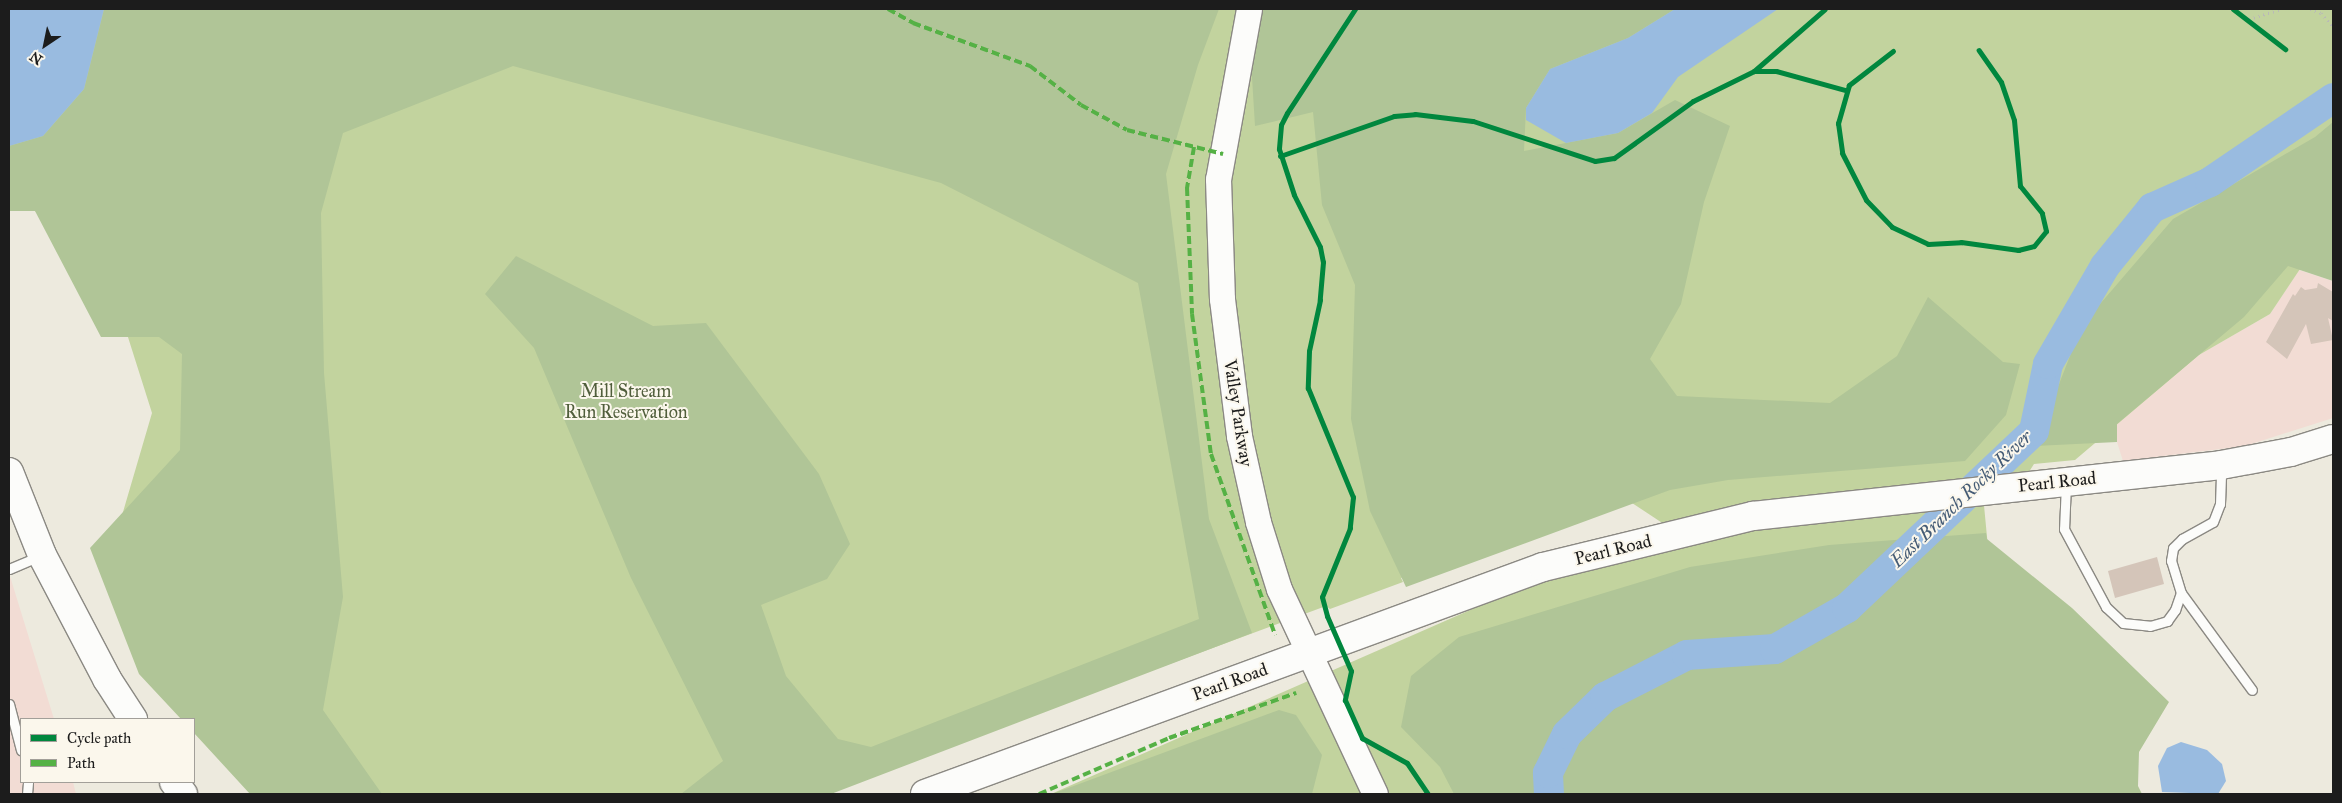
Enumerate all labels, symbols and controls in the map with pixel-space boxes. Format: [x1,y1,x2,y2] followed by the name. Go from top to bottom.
[20,20,70,70] north arrow
[27,47,46,68] text: N
[1219,358,1257,468] street label: Valley Parkway
[564,381,688,424] park label: Mill Stream Run Reservation
[1886,426,2036,572] water label: East Branch Rocky River
[2017,467,2097,497] street label: Pearl Road
[1572,530,1654,570] street label: Pearl Road
[1189,658,1271,706] street label: Pearl Road
[20,718,195,783] legend
[67,729,131,747] text: Cycle path
[67,754,95,772] text: Path

